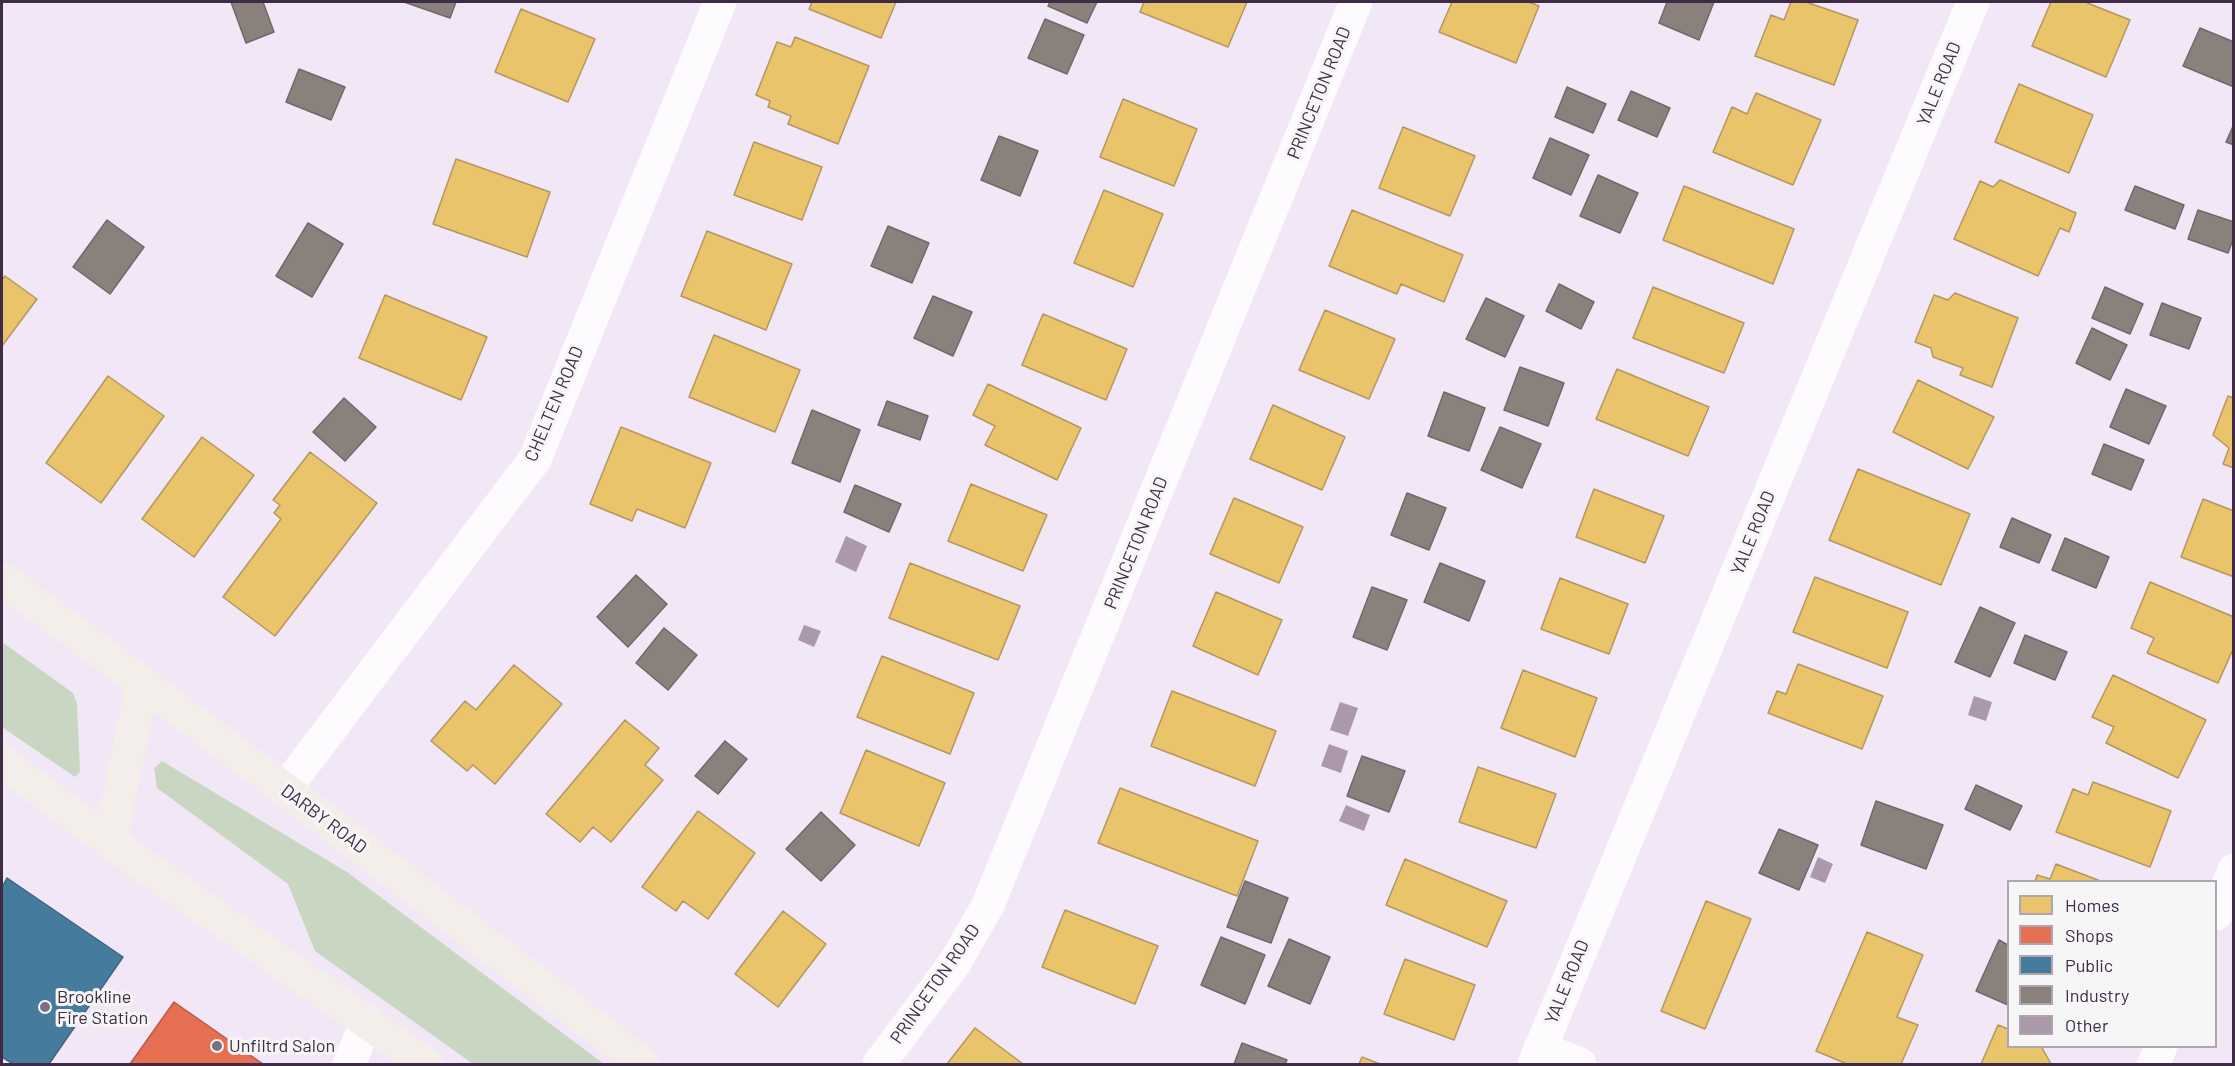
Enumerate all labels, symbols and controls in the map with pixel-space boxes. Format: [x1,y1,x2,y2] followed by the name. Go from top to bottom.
[1283,24,1355,162] street label: PRINCETON ROAD
[1912,39,1966,129] street label: YALE ROAD
[520,343,588,465] street label: CHELTEN ROAD
[1100,474,1172,612] street label: PRINCETON ROAD
[1726,488,1780,578] street label: YALE ROAD
[277,780,371,858] street label: DARBY ROAD
[2007,880,2217,1048] legend
[2065,894,2119,916] text: Homes
[886,920,984,1048] street label: PRINCETON ROAD
[2065,924,2114,946] text: Shops
[1540,937,1594,1027] street label: YALE ROAD
[2065,954,2113,976] text: Public
[2065,984,2129,1006] text: Industry
[57,986,148,1028] place label: Brookline Fire Station
[38,1000,52,1014] marker: Brookline Fire Station
[2065,1014,2108,1036] text: Other
[229,1035,335,1057] place label: Unfiltrd Salon
[210,1039,224,1053] marker: Unfiltrd Salon

